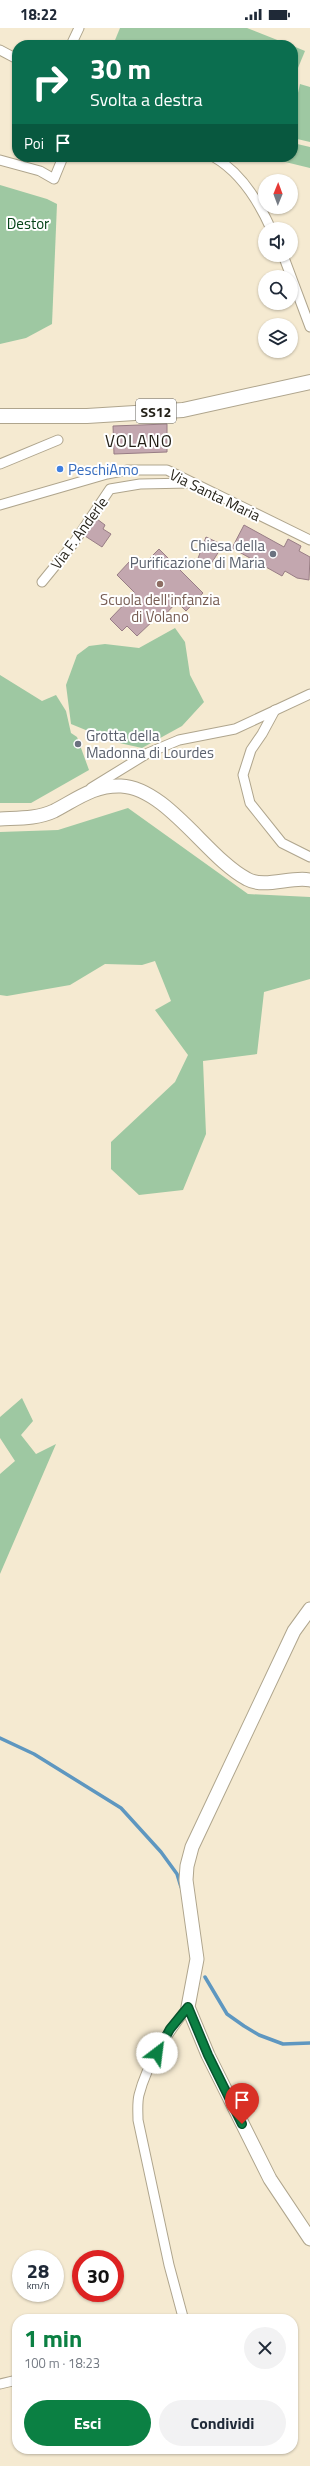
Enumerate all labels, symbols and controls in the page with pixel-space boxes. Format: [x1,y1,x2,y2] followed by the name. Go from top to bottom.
[20,3,57,26] text: 18:22
[90,47,151,90] text: 30 m
[24,56,76,108] icon: right
[90,86,203,113] text: Svolta a destra
[24,132,44,155] text: Poi
[52,132,74,154] icon: arrive
[258,174,298,214] north arrow
[258,174,298,358] map controls
[7,212,49,235] park label: Destor
[258,222,298,262] button: sound
[258,270,298,310] button: search
[258,318,298,358] button: layers
[136,399,176,423] road number: SS12
[105,428,173,454] district label: VOLANO
[68,458,139,481] place label: PeschiAmo
[166,463,265,527] street label: Via Santa Maria
[55,464,65,474] marker: PeschiAmo
[45,492,113,574] street label: Via F. Anderle
[130,534,265,574] place label: Chiesa della Purificazione di Maria
[268,549,278,559] marker: Chiesa della Purificazione di Maria
[155,579,165,589] marker: Scuola dell'infanzia di Volano
[100,588,220,628] place label: Scuola dell'infanzia di Volano
[86,724,214,764] place label: Grotta della Madonna di Lourdes
[73,739,83,749] marker: Grotta della Madonna di Lourdes
[136,2032,178,2074] position arrow
[225,2083,259,2124] pin
[231,2089,253,2111] icon: arrive
[72,2250,124,2302] speed limit sign: 30
[27,2255,49,2286] text: 28
[27,2278,49,2293] text: km/h
[24,2320,82,2356] text: 1 min
[244,2327,286,2369] button: close
[24,2353,100,2373] text: 100 m · 18:23
[24,2400,151,2446] button: Esci
[159,2400,286,2446] button: Condividi

